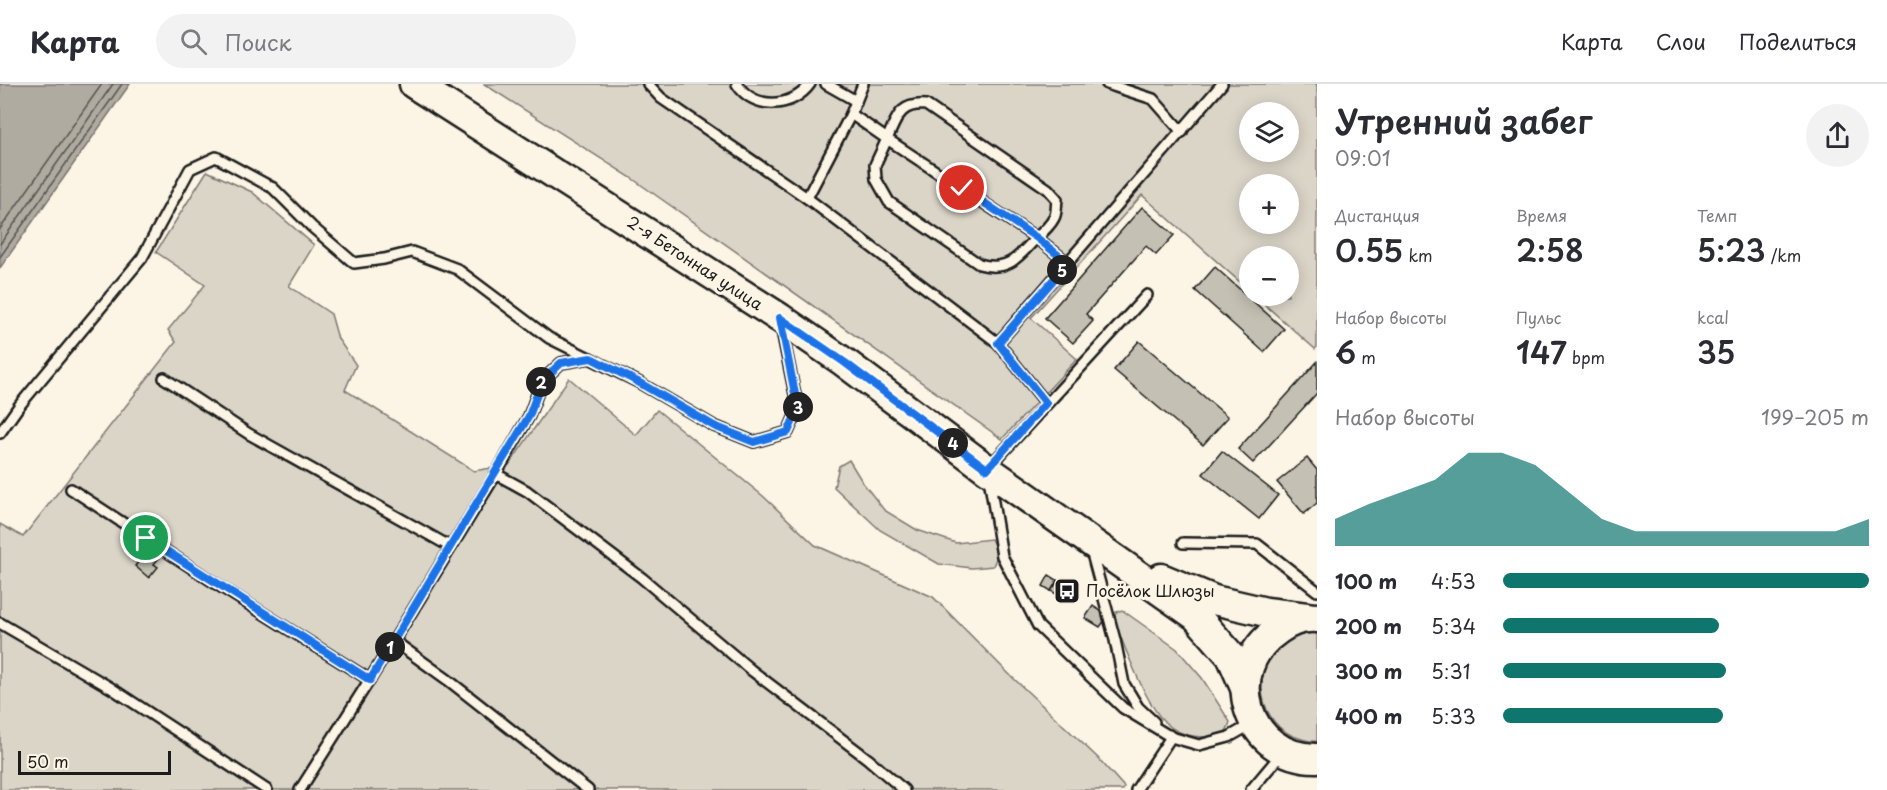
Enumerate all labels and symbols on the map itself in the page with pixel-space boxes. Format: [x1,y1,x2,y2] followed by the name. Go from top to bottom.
[936,162,987,213] pin
[623,209,768,315] street label: 2-я Бетонная улица
[1047,255,1077,285] pin: 5
[526,367,556,397] pin: 2
[783,392,813,422] pin: 3
[938,428,968,458] pin: 4
[120,512,171,563] pin
[1052,576,1082,606] bus stop icon: Посёлок Шлюзы
[1086,578,1214,602] place label: Посёлок Шлюзы
[375,632,405,662] pin: 1
[18,748,171,776] scale bar

